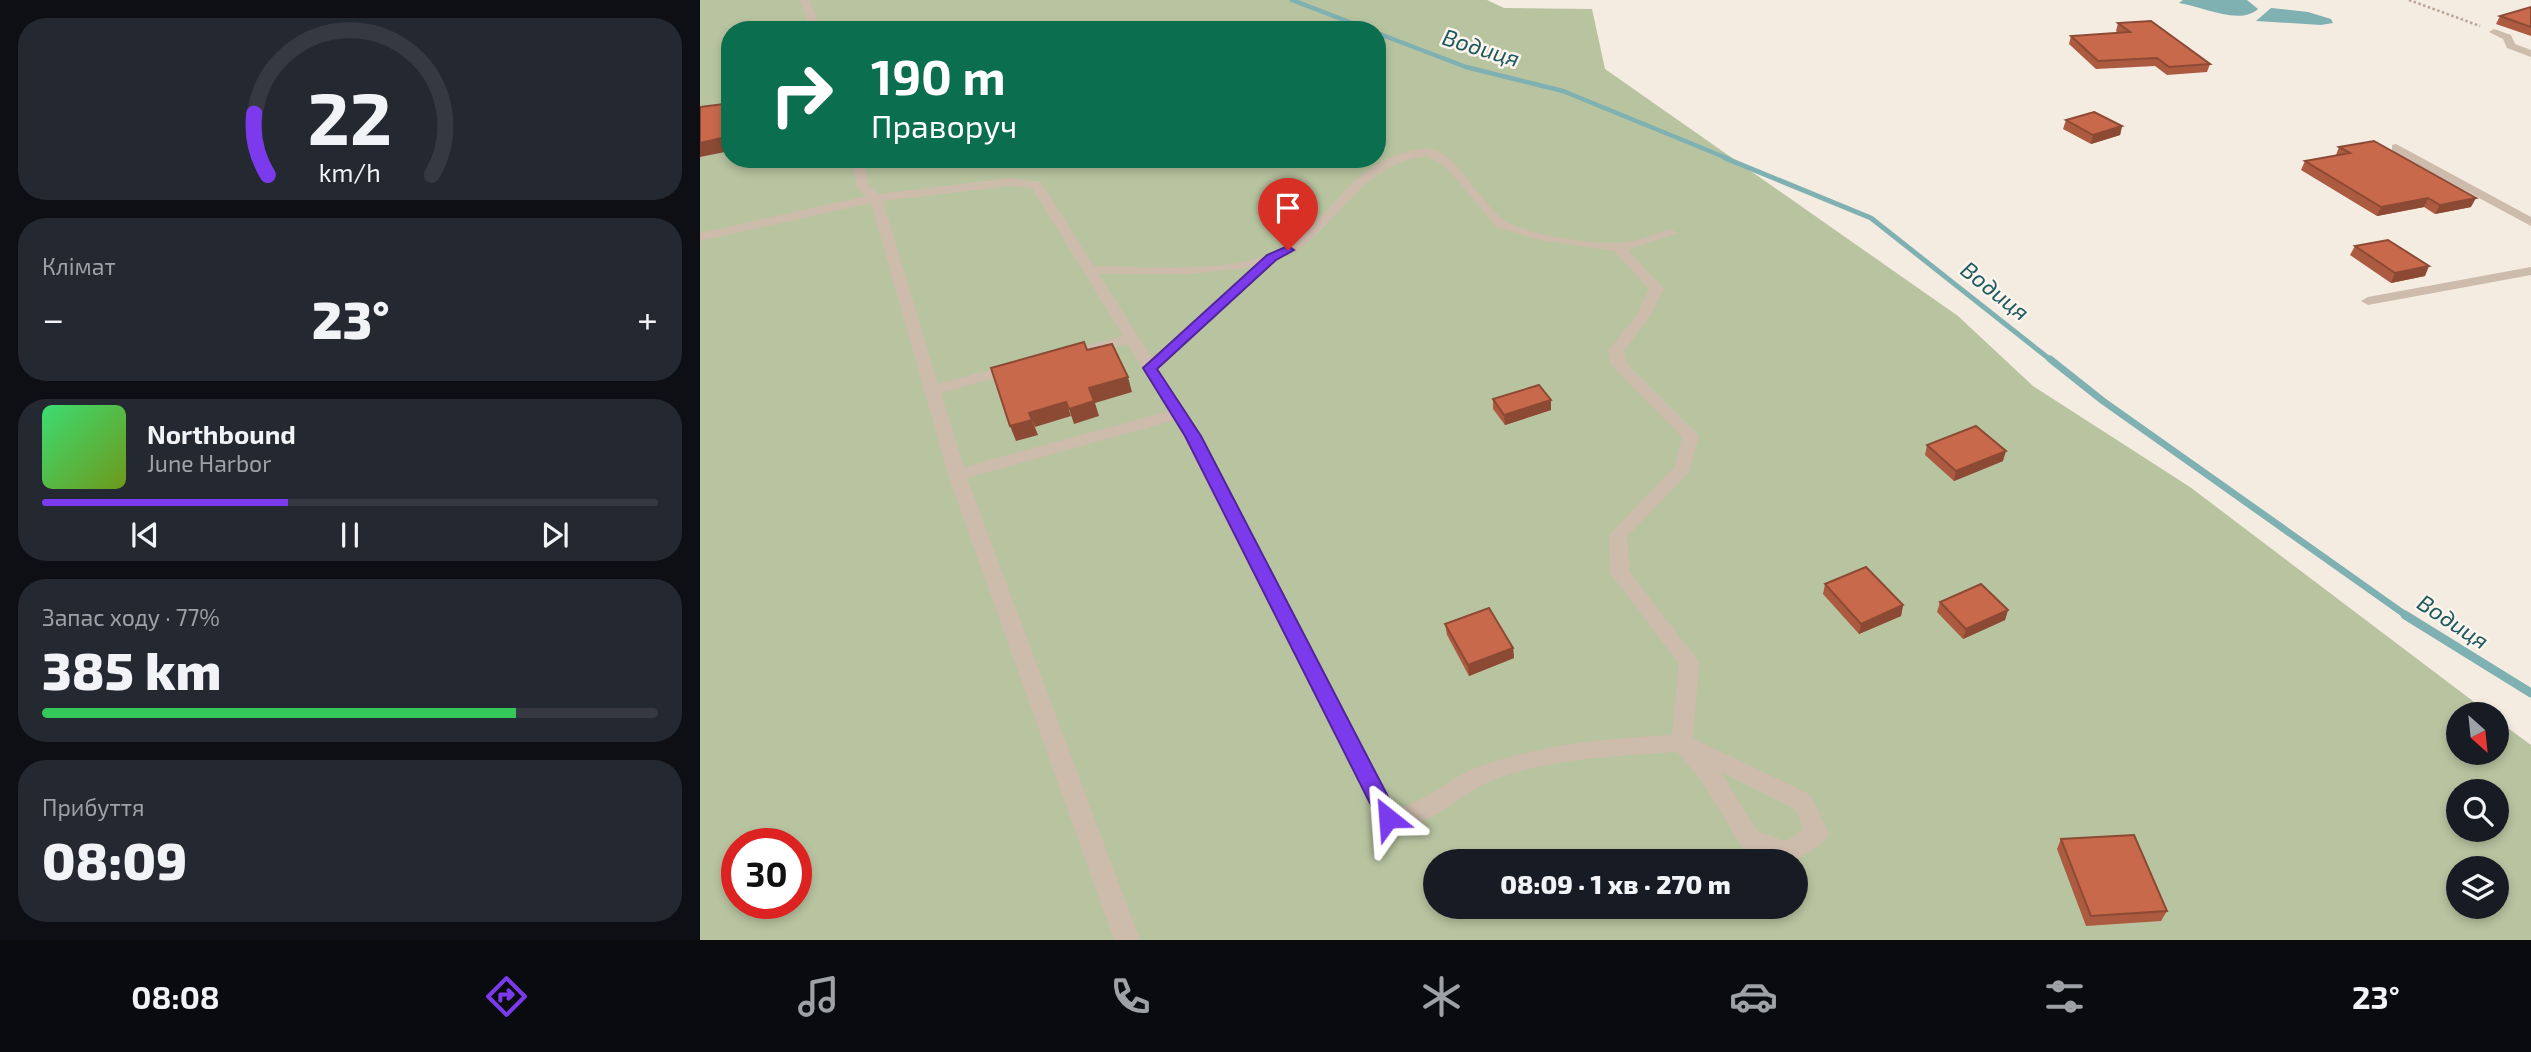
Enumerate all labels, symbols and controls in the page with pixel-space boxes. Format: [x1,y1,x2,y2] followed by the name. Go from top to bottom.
[1439,22,1523,72] water label: Водиця
[871,46,1006,105] text: 190 m
[756,49,847,140] icon: right
[308,72,392,160] text: 22
[871,106,1017,144] text: Праворуч
[319,157,381,187] text: km/h
[1258,178,1318,250] pin
[1269,189,1307,227] icon: arrive
[42,252,116,280] text: Клімат
[1956,255,2036,326] water label: Водиця
[312,287,390,349] text: 23°
[42,295,64,341] text: −
[637,295,658,341] text: +
[147,418,296,449] text: Northbound
[147,449,271,477] text: June Harbor
[126,516,164,554] icon: previous
[331,516,369,554] icon: pause
[536,516,574,554] icon: next
[2413,588,2494,655] water label: Водиця
[42,603,220,631] text: Запас ходу · 77%
[42,638,221,700] text: 385 km
[2446,702,2510,765] north arrow
[2446,702,2509,919] map controls
[2446,779,2509,842] button: search
[1351,781,1425,855] position arrow
[42,793,145,821] text: Прибуття
[42,828,187,890] text: 08:09
[721,828,812,919] speed limit sign: 30
[2446,856,2509,919] button: layers
[1500,868,1731,899] text: 08:09 · 1 хв · 270 m
[482,972,531,1021] icon: directions
[794,972,843,1021] icon: music
[1106,972,1155,1021] icon: phone
[1417,972,1466,1021] icon: climate
[1729,972,1778,1021] icon: car
[2040,972,2089,1021] icon: filters
[131,977,220,1015] text: 08:08
[2352,977,2400,1015] text: 23°

